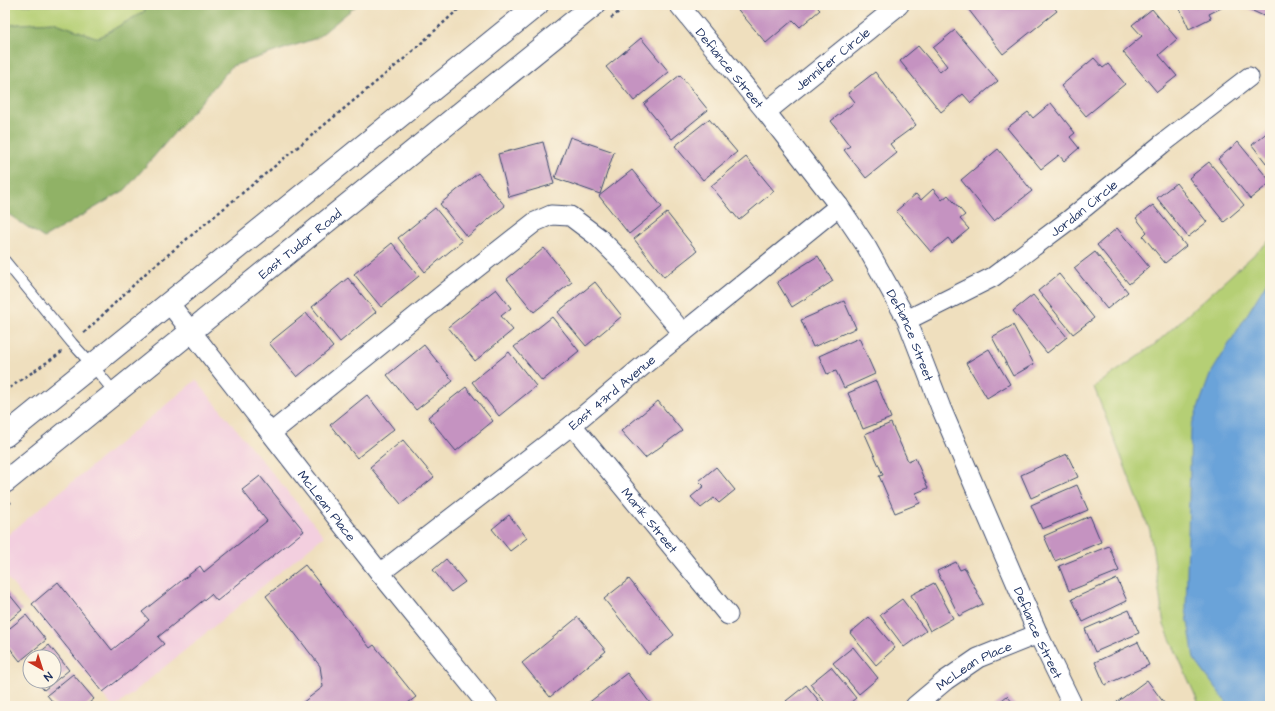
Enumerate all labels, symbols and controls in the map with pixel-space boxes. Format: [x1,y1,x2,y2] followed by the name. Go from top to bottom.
[691,24,768,113] street label: Defiance Street
[791,24,874,95] street label: Jennifer Circle
[1046,176,1122,241] street label: Jordan Circle
[255,205,346,283] street label: East Tudor Road
[882,286,938,385] street label: Defiance Street
[565,351,660,434] street label: East 43rd Avenue
[293,467,360,545] street label: McLean Place
[617,484,682,558] street label: Marik Street
[1009,584,1067,683] street label: Defiance Street
[932,637,1015,695] street label: McLean Place
[22,649,62,689] north arrow
[41,668,55,684] text: N

